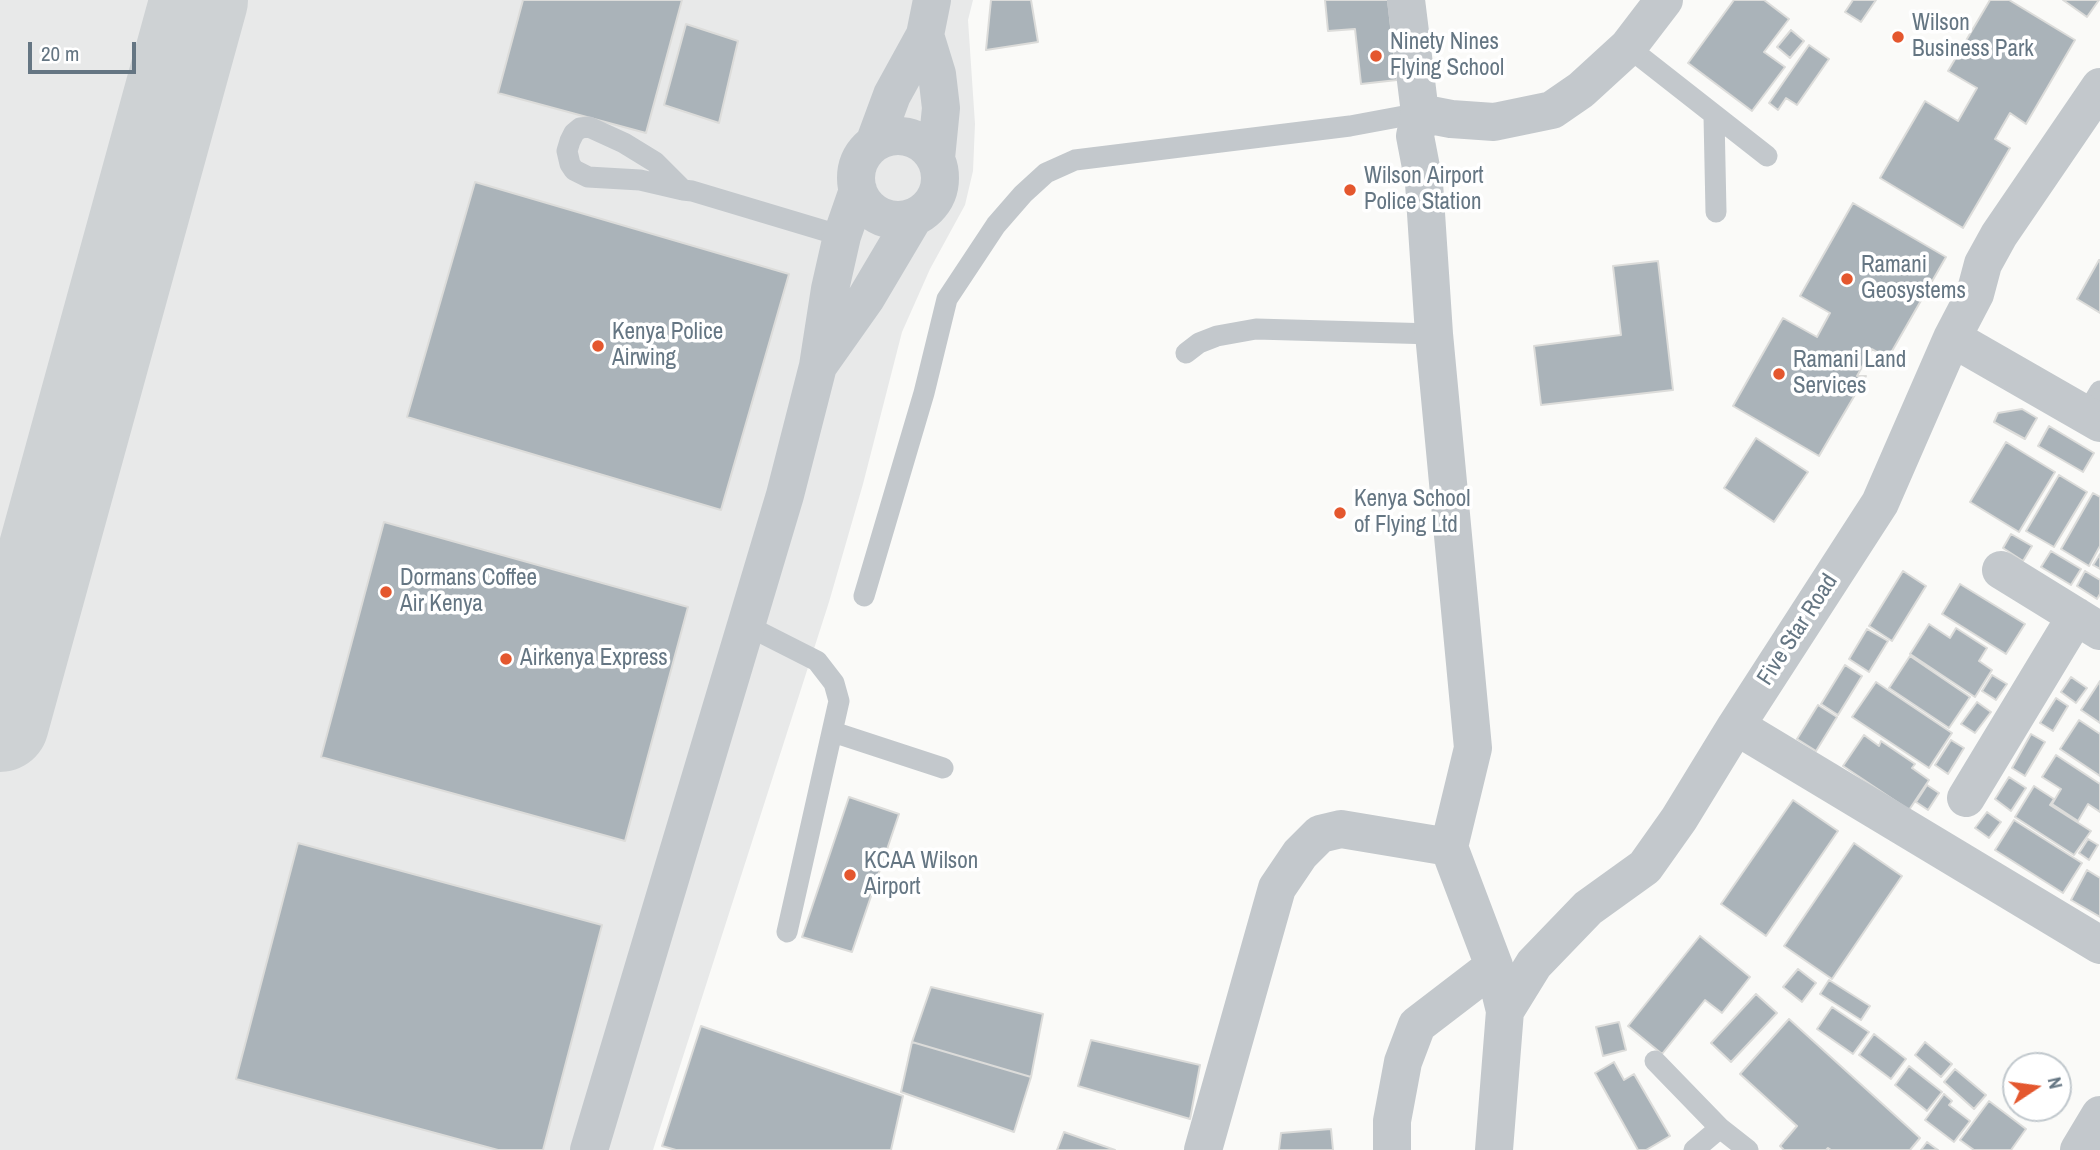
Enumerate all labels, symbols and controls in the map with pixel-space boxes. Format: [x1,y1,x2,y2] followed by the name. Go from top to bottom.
[1912,10,2034,64] place label: Wilson Business Park
[32,28,140,72] scale bar
[1390,29,1504,83] place label: Ninety Nines Flying School
[1890,29,1906,45] marker: Wilson Business Park
[41,39,79,68] text: 20 m
[1368,48,1384,64] marker: Ninety Nines Flying School
[1364,163,1483,217] place label: Wilson Airport Police Station
[1342,182,1358,198] marker: Wilson Airport Police Station
[1861,252,1966,306] place label: Ramani Geosystems
[1839,271,1855,287] marker: Ramani Geosystems
[612,319,723,373] place label: Kenya Police Airwing
[590,338,606,354] marker: Kenya Police Airwing
[1793,347,1906,401] place label: Ramani Land Services
[1771,366,1787,382] marker: Ramani Land Services
[1354,486,1470,540] place label: Kenya School of Flying Ltd
[1332,505,1348,521] marker: Kenya School of Flying Ltd
[400,565,537,619] place label: Dormans Coffee Air Kenya
[1752,569,1844,691] street label: Five Star Road
[378,584,394,600] marker: Dormans Coffee Air Kenya
[520,645,668,673] place label: Airkenya Express
[498,651,514,667] marker: Airkenya Express
[864,848,978,902] place label: KCAA Wilson Airport
[842,867,858,883] marker: KCAA Wilson Airport
[2002,1052,2072,1122] north arrow
[2042,1074,2069,1091] text: N

